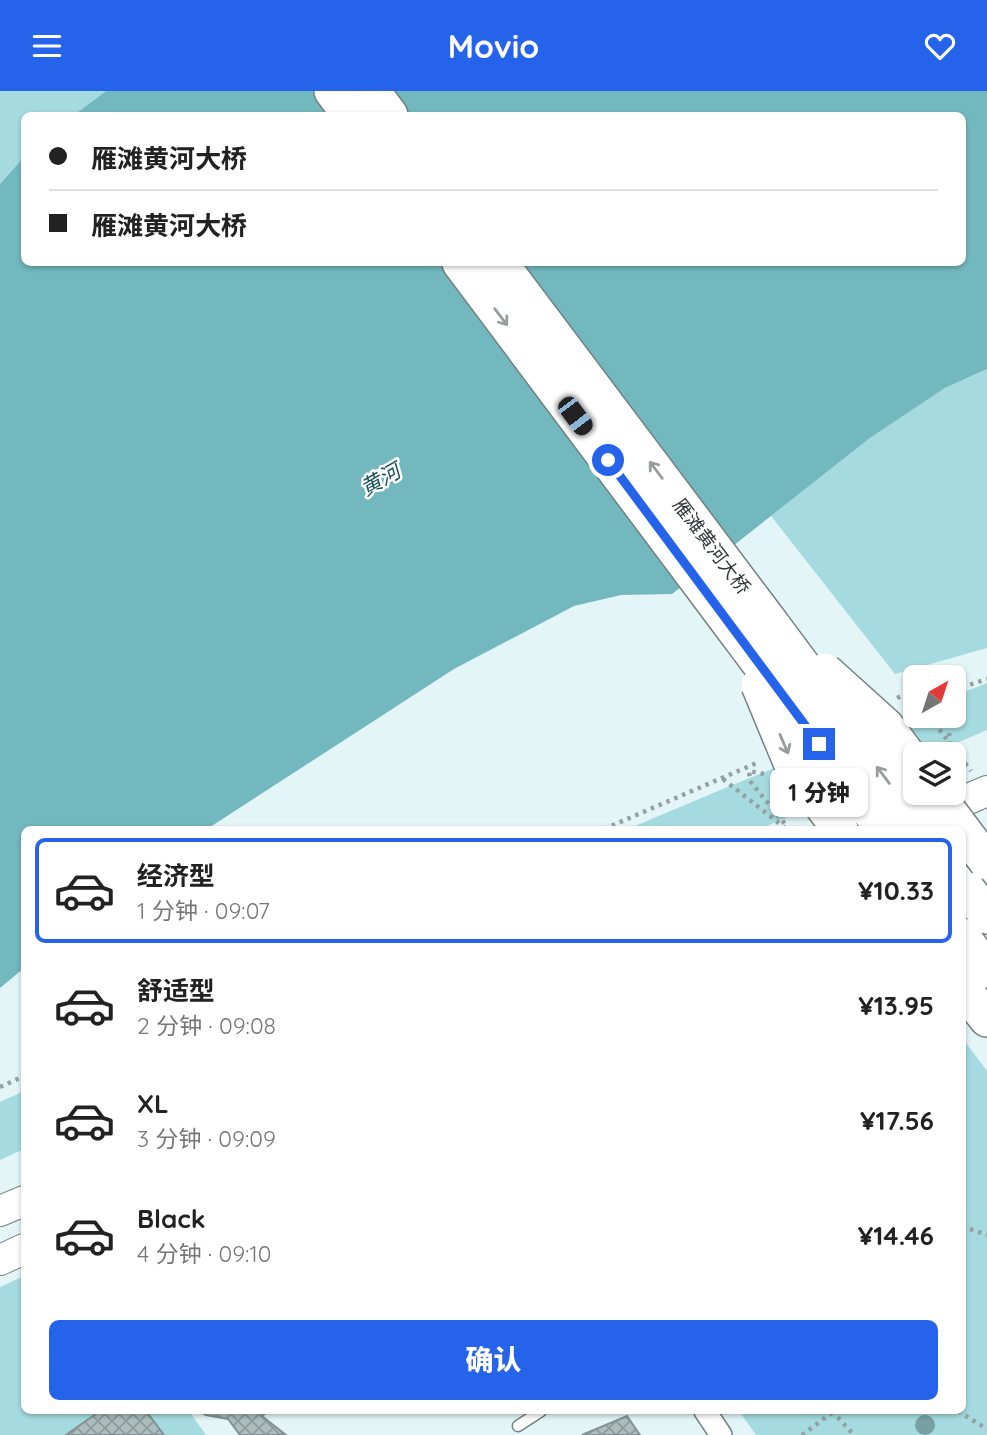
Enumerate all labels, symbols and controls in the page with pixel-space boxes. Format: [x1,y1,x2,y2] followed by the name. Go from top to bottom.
[448,26,539,66] text: Movio
[28,27,66,65] icon: menu
[921,27,959,65] icon: heart
[91,142,247,175] text: 雁滩黄河大桥
[91,209,247,242] text: 雁滩黄河大桥
[493,307,508,326] one-way arrow
[554,393,597,439] car
[592,444,624,476] route start
[355,455,408,501] water label: 黄河
[648,461,663,480] one-way arrow
[668,493,756,599] street label: 雁滩黄河大桥
[903,665,966,728] north arrow
[903,665,966,805] map controls
[803,728,835,760] route end
[778,733,791,755] one-way arrow
[903,742,966,805] button: layers
[876,766,890,785] one-way arrow
[770,769,868,817] callout: 1 分钟
[788,778,850,807] text: 1 分钟
[53,859,116,922] icon: car
[137,859,215,892] text: 经济型
[858,874,934,907] text: ¥10.33
[137,896,270,925] text: 1 分钟 · 09:07
[53,974,116,1037] icon: car
[137,974,215,1007] text: 舒适型
[858,989,934,1022] text: ¥13.95
[137,1011,276,1040] text: 2 分钟 · 09:08
[137,1087,169,1120] text: XL
[53,1089,116,1152] icon: car
[860,1104,934,1137] text: ¥17.56
[137,1124,276,1153] text: 3 分钟 · 09:09
[137,1202,206,1235] text: Black
[53,1204,116,1267] icon: car
[858,1219,934,1252] text: ¥14.46
[137,1239,271,1268] text: 4 分钟 · 09:10
[49,1320,938,1400] button: 确认

